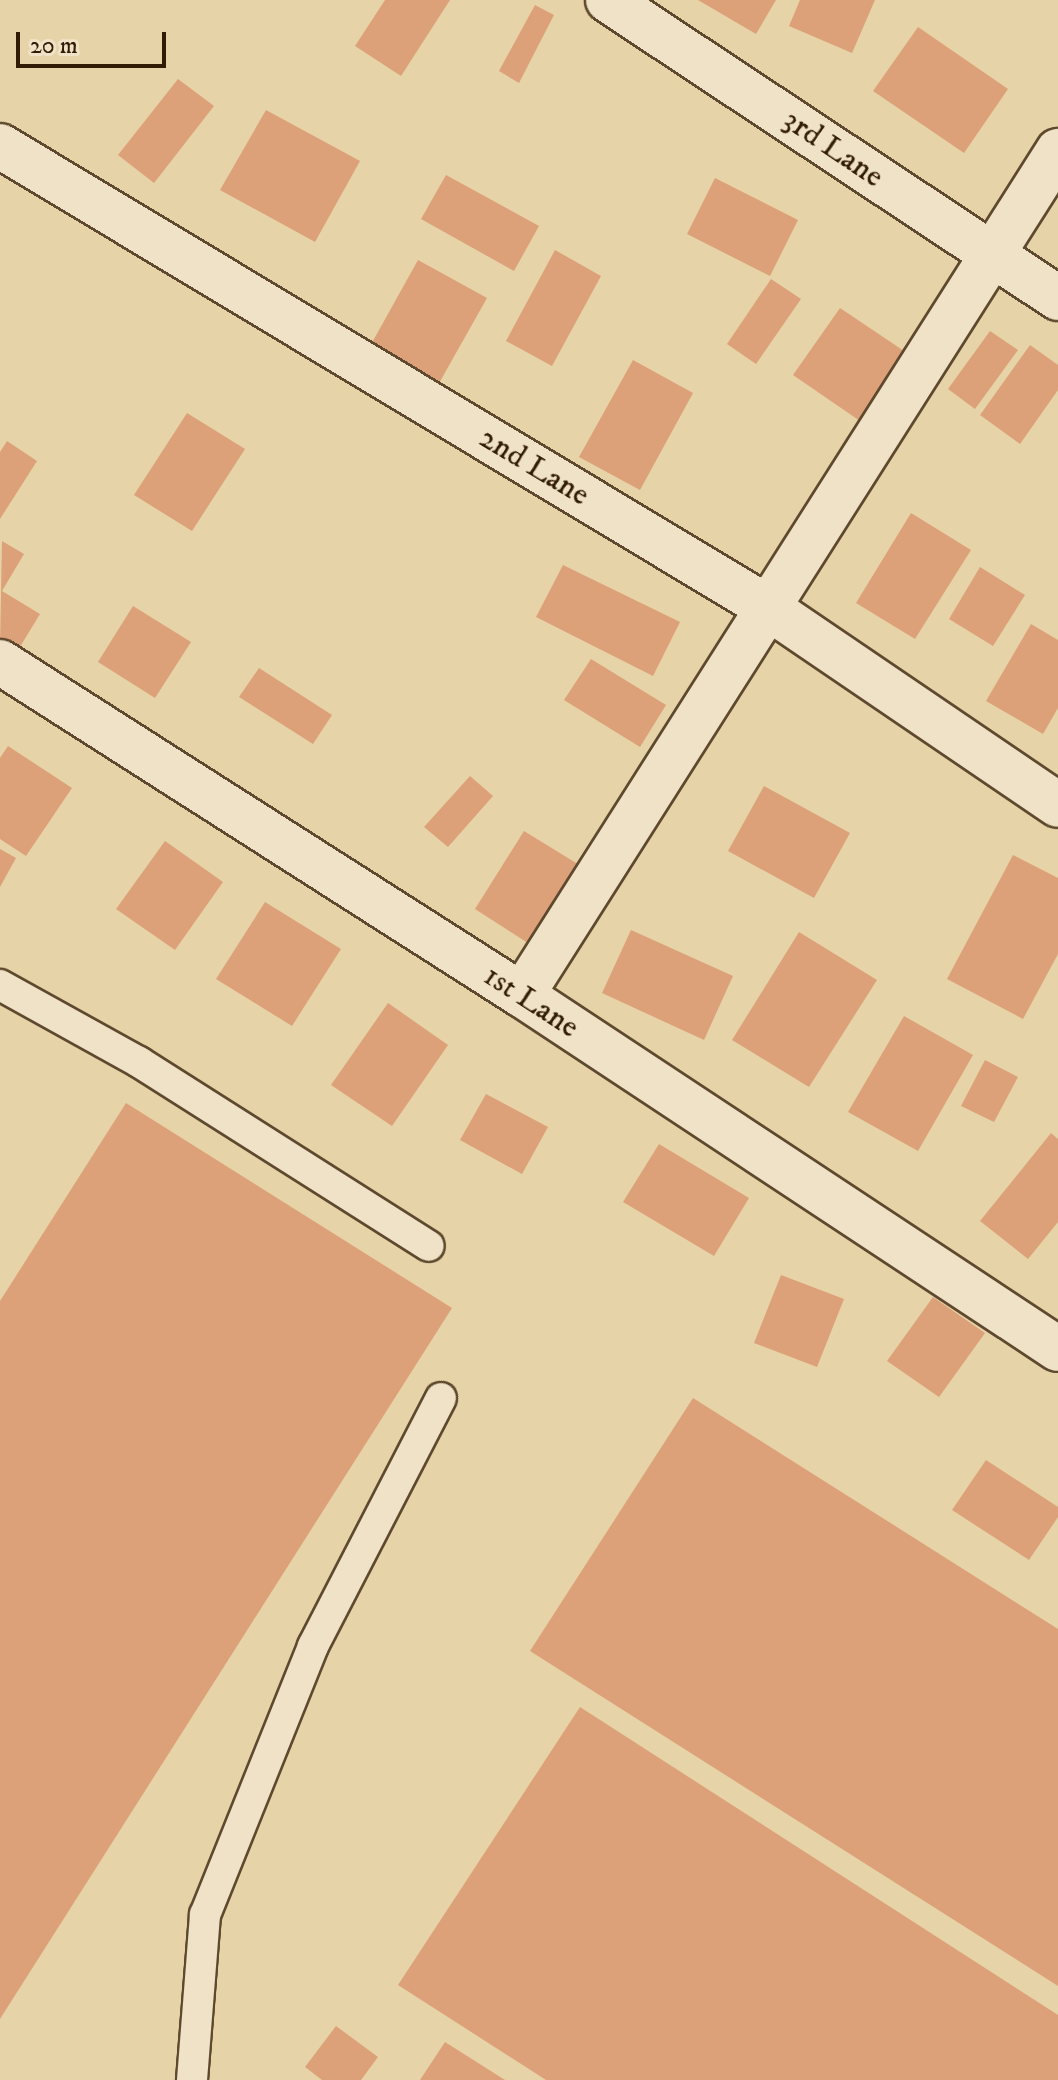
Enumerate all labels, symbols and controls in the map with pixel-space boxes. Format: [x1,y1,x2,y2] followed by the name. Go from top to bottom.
[20,16,170,66] scale bar
[30,31,78,61] text: 20 m
[775,101,891,197] street label: 3rd Lane
[472,419,596,515] street label: 2nd Lane
[476,957,586,1047] street label: 1st Lane

